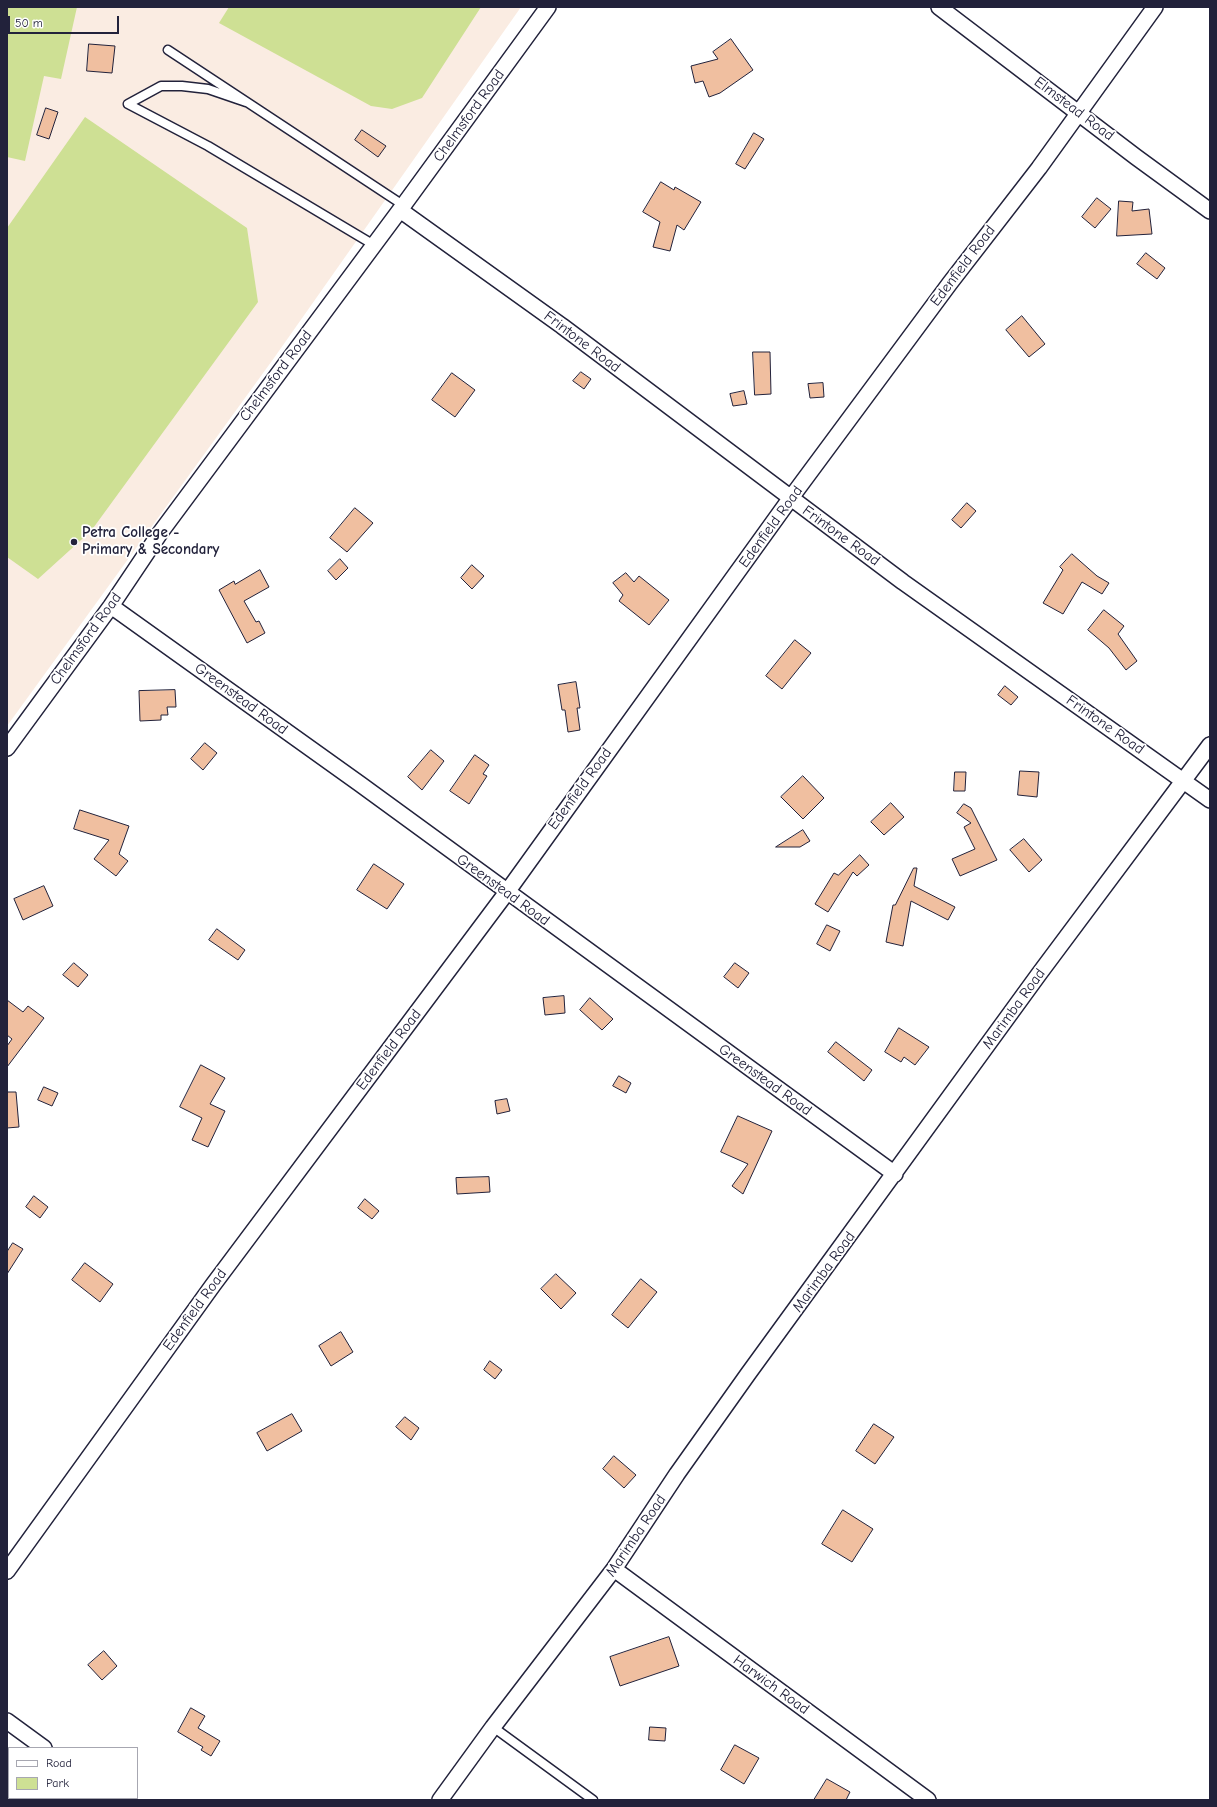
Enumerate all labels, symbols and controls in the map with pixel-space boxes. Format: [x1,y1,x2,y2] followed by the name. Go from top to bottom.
[10,8,121,34] scale bar
[15,16,43,30] text: 50 m
[430,66,508,166] street label: Chelmsford Road
[1030,73,1118,145] street label: Elmstead Road
[927,222,999,310] street label: Edenfield Road
[540,307,624,377] street label: Frintone Road
[236,327,316,425] street label: Chelmsford Road
[735,483,807,571] street label: Edenfield Road
[799,502,883,570] street label: Frintone Road
[82,524,219,559] place label: Petra College - Primary & Secondary
[69,537,79,547] marker: Petra College - Primary & Secondary
[47,589,125,689] street label: Chelmsford Road
[191,659,291,739] street label: Greenstead Road
[1062,691,1148,759] street label: Frintone Road
[544,745,616,833] street label: Edenfield Road
[453,850,553,930] street label: Greenstead Road
[979,965,1049,1053] street label: Marimba Road
[353,1006,425,1094] street label: Edenfield Road
[715,1040,815,1120] street label: Greenstead Road
[789,1228,859,1316] street label: Marimba Road
[159,1266,231,1354] street label: Edenfield Road
[602,1491,670,1581] street label: Marimba Road
[729,1651,813,1719] street label: Harwich Road
[8,1747,138,1799] legend
[46,1756,72,1770] text: Road
[46,1776,69,1790] text: Park

